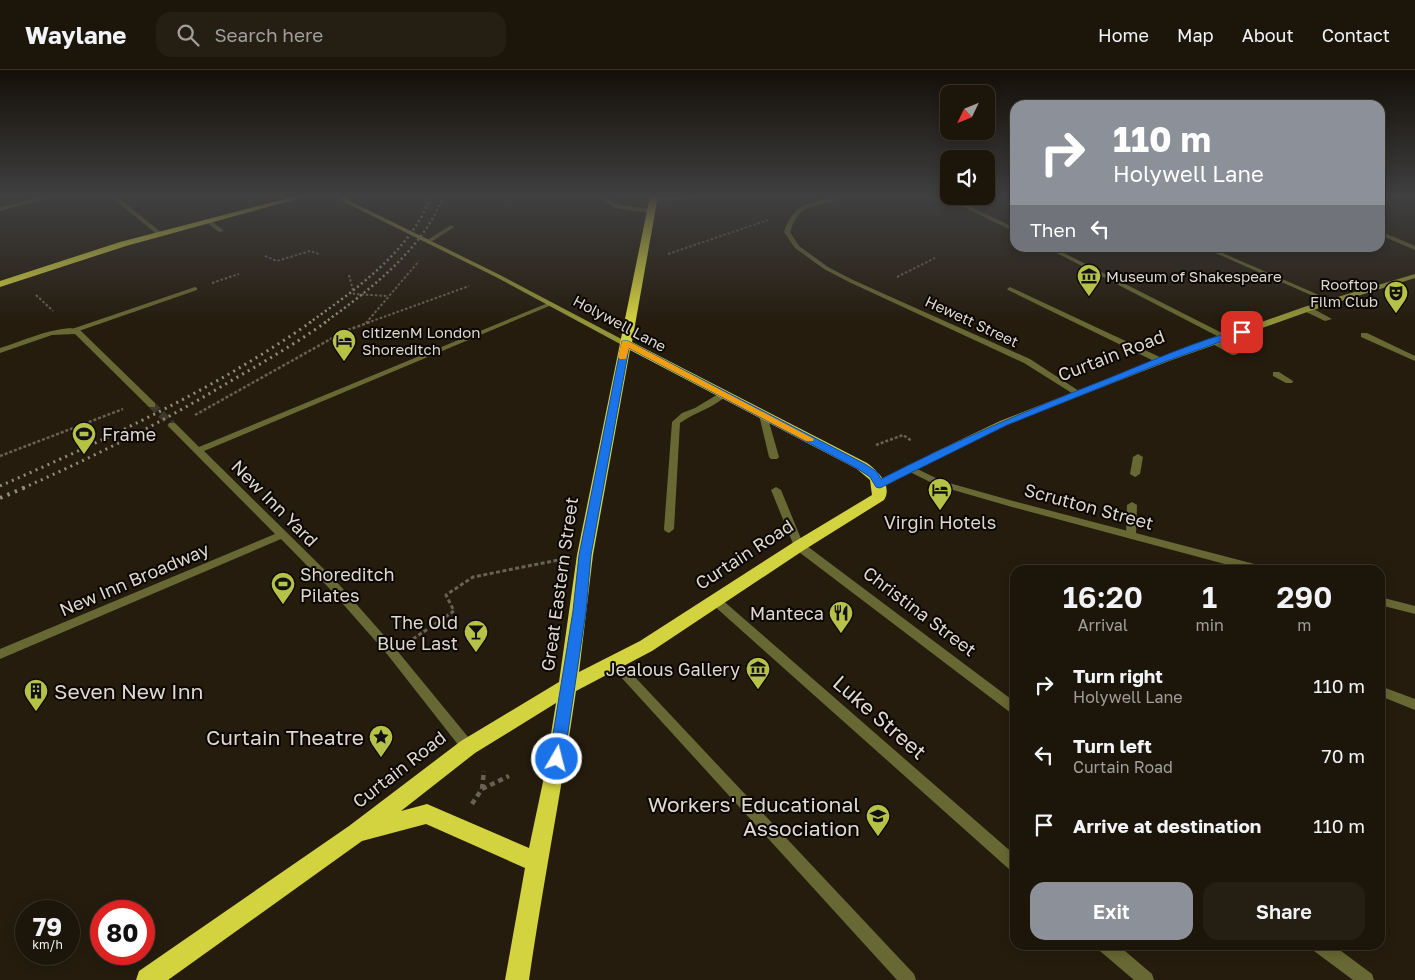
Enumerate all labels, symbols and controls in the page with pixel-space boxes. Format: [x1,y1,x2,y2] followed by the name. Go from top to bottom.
[156,12,506,57] search box
[25,20,126,49] text: Waylane
[174,21,202,49] icon: search
[214,23,323,46] text: Search here
[1098,24,1149,46] text: Home
[1177,24,1214,46] text: Map
[1242,24,1294,46] text: About
[1322,24,1390,46] text: Contact
[940,85,995,140] north arrow
[940,85,995,205] map controls
[1113,118,1211,160] text: 110 m
[1030,120,1095,185] icon: right
[940,150,995,205] button: sound
[1113,160,1264,187] text: Holywell Lane
[1086,215,1114,243] icon: left
[1030,218,1076,241] text: Then
[1076,263,1102,297] museum icon: Museum of Shakespeare
[1106,267,1282,285] place label: Museum of Shakespeare
[1310,275,1378,310] place label: Rooftop Film Club
[1383,280,1409,314] theatre icon: Rooftop Film Club
[570,291,670,355] street label: Holywell Lane
[923,292,1021,350] street label: Hewett Street
[1221,311,1263,353] pin
[1228,318,1256,346] icon: arrive
[362,323,481,358] place label: citizenM London Shoreditch
[1055,325,1167,385] street label: Curtain Road
[331,328,357,362] hotel icon: citizenM London Shoreditch
[71,421,97,455] sports icon: Frame
[102,423,156,445] place label: Frame
[227,455,323,551] street label: New Inn Yard
[927,477,953,511] hotel icon: Virgin Hotels
[1022,478,1156,534] street label: Scrutton Street
[536,495,582,673] street label: Great Eastern Street
[884,511,996,533] place label: Virgin Hotels
[691,514,797,594] street label: Curtain Road
[56,538,212,620] street label: New Inn Broadway
[859,561,981,661] street label: Christina Street
[300,563,395,606] place label: Shoreditch Pilates
[270,571,296,605] sports icon: Shoreditch Pilates
[1063,579,1143,615] text: 16:20
[1202,579,1217,615] text: 1
[1276,579,1332,615] text: 290
[828,600,854,634] restaurant icon: Manteca
[750,602,824,624] place label: Manteca
[377,611,458,654] place label: The Old Blue Last
[1078,615,1128,635] text: Arrival
[1196,615,1224,635] text: min
[1297,615,1311,635] text: m
[463,619,489,653] bar icon: The Old Blue Last
[745,656,771,690] museum icon: Jealous Gallery
[606,658,740,680] place label: Jealous Gallery
[1073,664,1163,687] text: Turn right
[828,669,932,765] street label: Luke Street
[1030,671,1058,699] icon: right
[1313,674,1365,697] text: 110 m
[23,678,49,712] building icon: Seven New Inn
[54,678,204,704] place label: Seven New Inn
[1073,687,1183,707] text: Holywell Lane
[206,724,364,750] place label: Curtain Theatre
[368,724,394,758] place icon: Curtain Theatre
[348,726,450,812] street label: Curtain Road
[530,732,582,784] position arrow
[1073,734,1152,757] text: Turn left
[1030,741,1058,769] icon: left
[1322,744,1365,767] text: 70 m
[1073,757,1173,777] text: Curtain Road
[648,791,860,841] place label: Workers' Educational Association
[865,803,891,837] school or university icon: Workers' Educational Association
[1030,811,1058,839] icon: arrive
[1073,814,1261,837] text: Arrive at destination
[1313,814,1365,837] text: 110 m
[1030,882,1193,940] button: Exit
[1203,882,1365,940] button: Share
[90,900,155,965] speed limit sign: 80
[33,911,62,942] text: 79
[32,937,63,952] text: km/h

